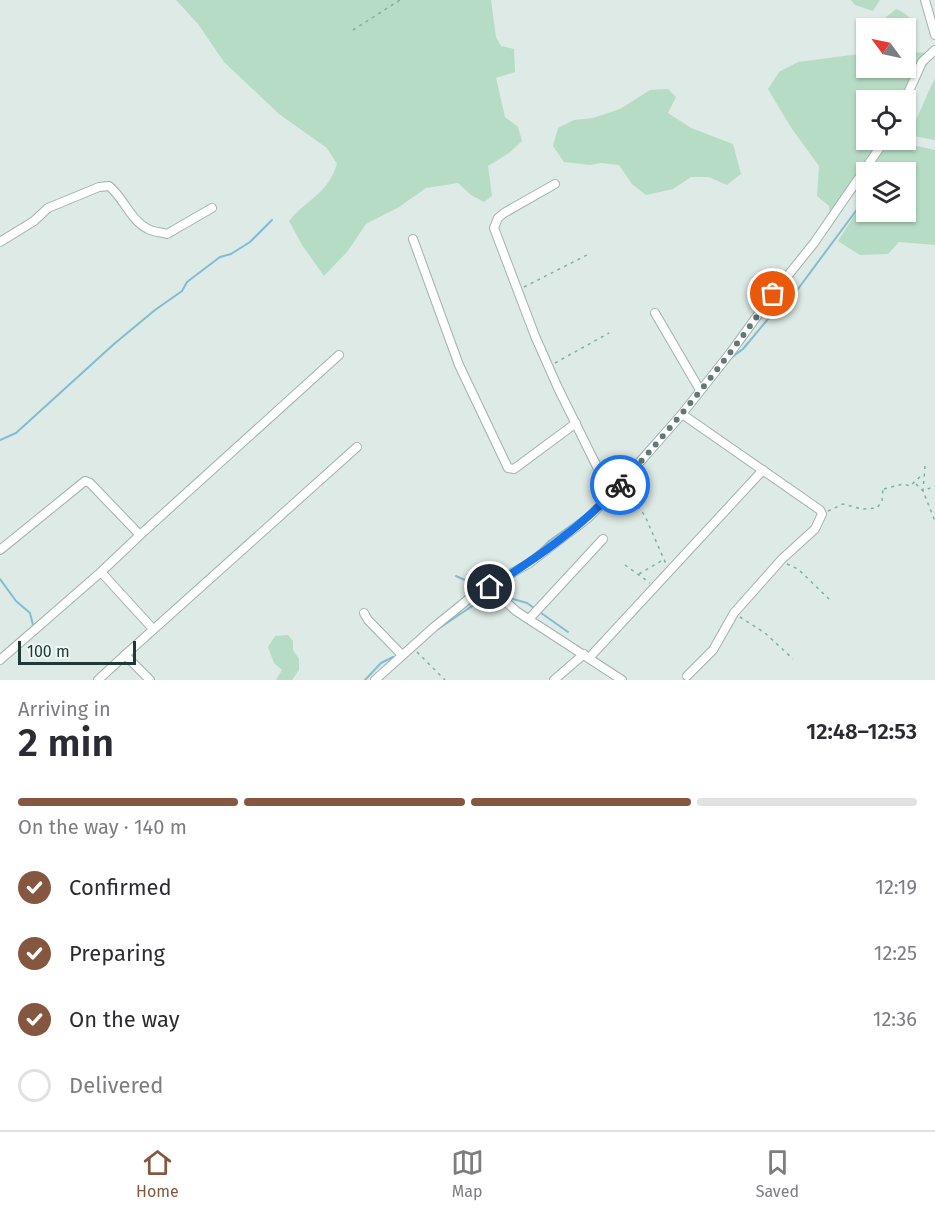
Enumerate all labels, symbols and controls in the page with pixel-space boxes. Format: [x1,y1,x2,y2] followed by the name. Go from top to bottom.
[856,18,916,78] north arrow
[856,18,916,222] map controls
[856,90,916,150] button: locate
[856,162,916,222] button: layers
[747,268,798,319] pin
[756,277,789,310] icon: bag
[590,455,650,515] courier
[604,469,637,502] icon: bike
[464,561,515,612] pin
[473,570,506,603] icon: home
[18,638,136,666] scale bar
[27,642,70,661] text: 100 m
[18,697,111,721] text: Arriving in
[806,718,917,745] text: 12:48–12:53
[18,720,114,766] text: 2 min
[18,815,187,839] text: On the way · 140 m
[18,871,51,904] icon: check
[69,874,172,901] text: Confirmed
[875,875,917,899] text: 12:19
[18,937,51,970] icon: check
[69,940,165,967] text: Preparing
[874,941,917,965] text: 12:25
[18,1003,51,1036] icon: check
[69,1006,180,1033] text: On the way
[873,1007,917,1031] text: 12:36
[69,1072,164,1099] text: Delivered
[136,1146,179,1201] tab: Home
[451,1146,484,1201] tab: Map
[756,1146,799,1201] tab: Saved

